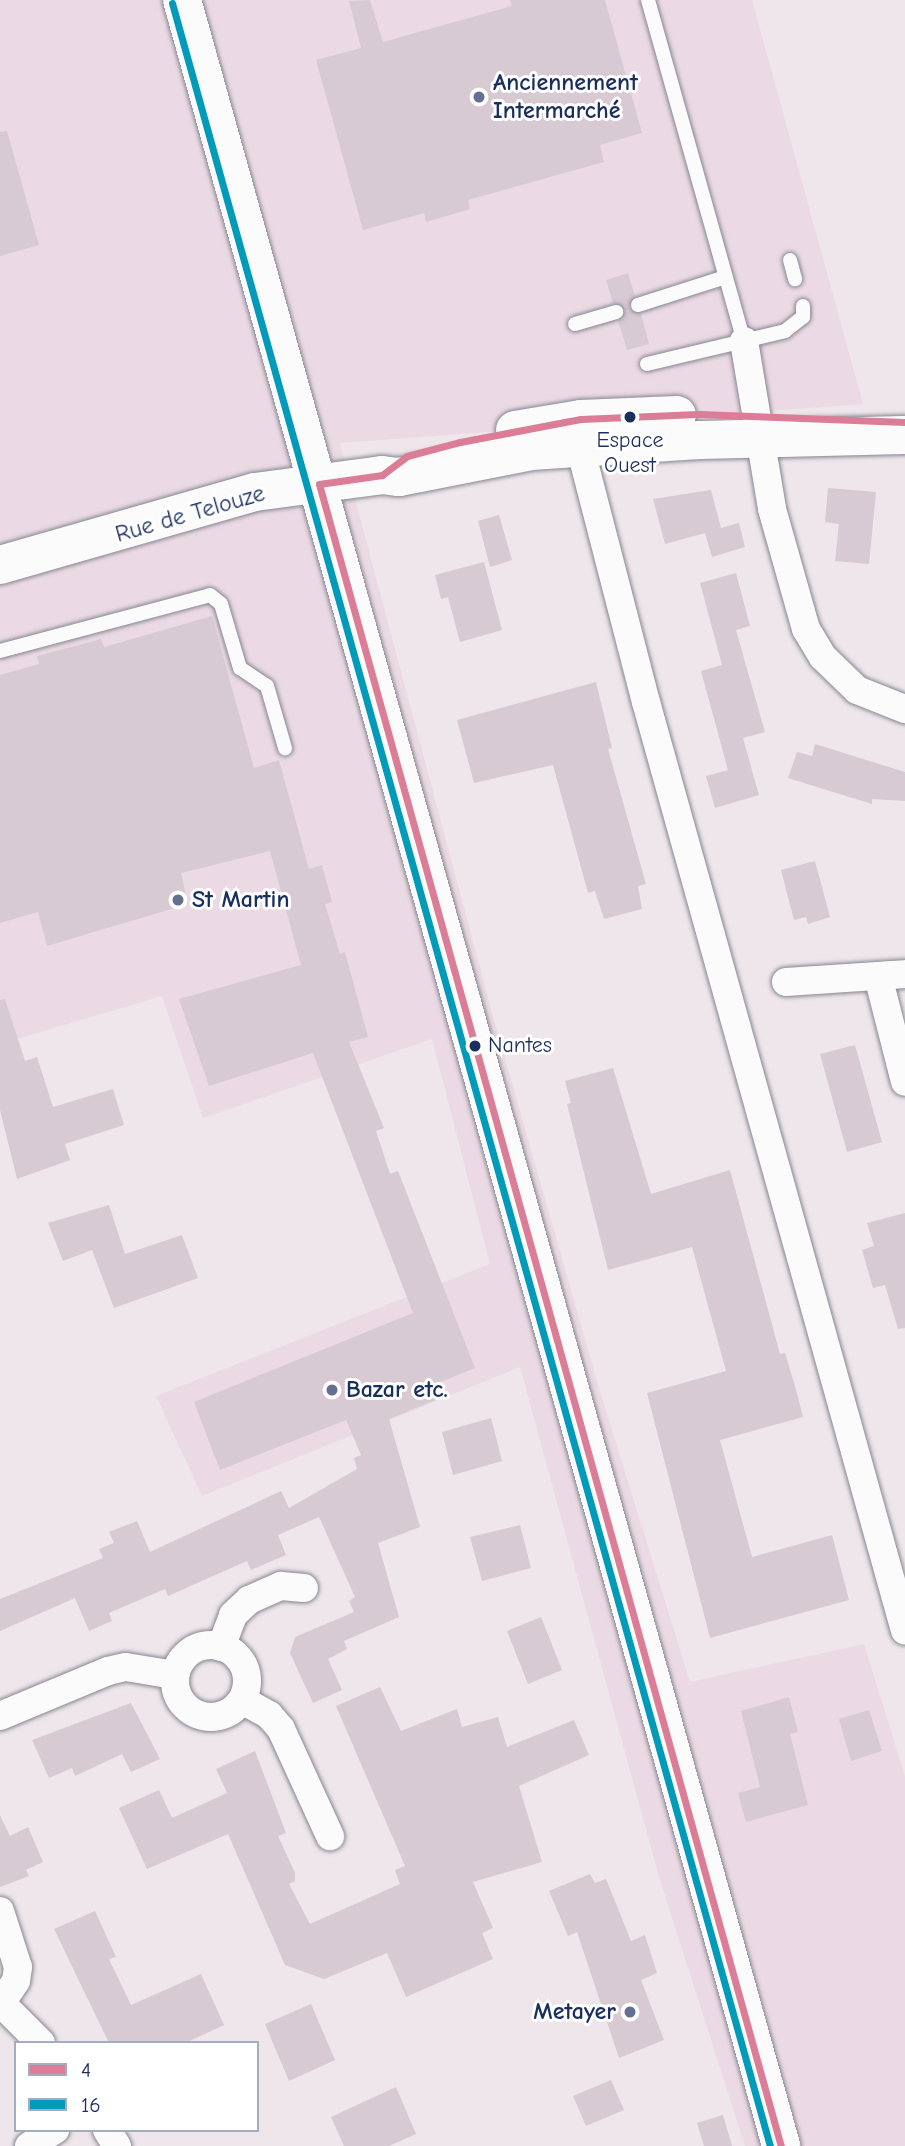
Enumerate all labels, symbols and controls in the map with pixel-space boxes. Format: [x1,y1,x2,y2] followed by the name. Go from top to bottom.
[493,69,638,125] place label: Anciennement Intermarché
[471,89,487,105] marker: Anciennement Intermarché
[623,410,637,424] marker: Espace Ouest
[596,427,664,478] place label: Espace Ouest
[112,479,268,549] street label: Rue de Telouze
[192,886,289,914] place label: St Martin
[170,892,186,908] marker: St Martin
[488,1033,552,1059] place label: Nantes
[468,1039,482,1053] marker: Nantes
[346,1376,448,1404] place label: Bazar etc.
[324,1382,340,1398] marker: Bazar etc.
[533,1998,616,2026] place label: Metayer
[622,2004,638,2020] marker: Metayer
[14,2041,259,2132] legend
[81,2058,91,2082] text: 4
[81,2093,101,2117] text: 16

